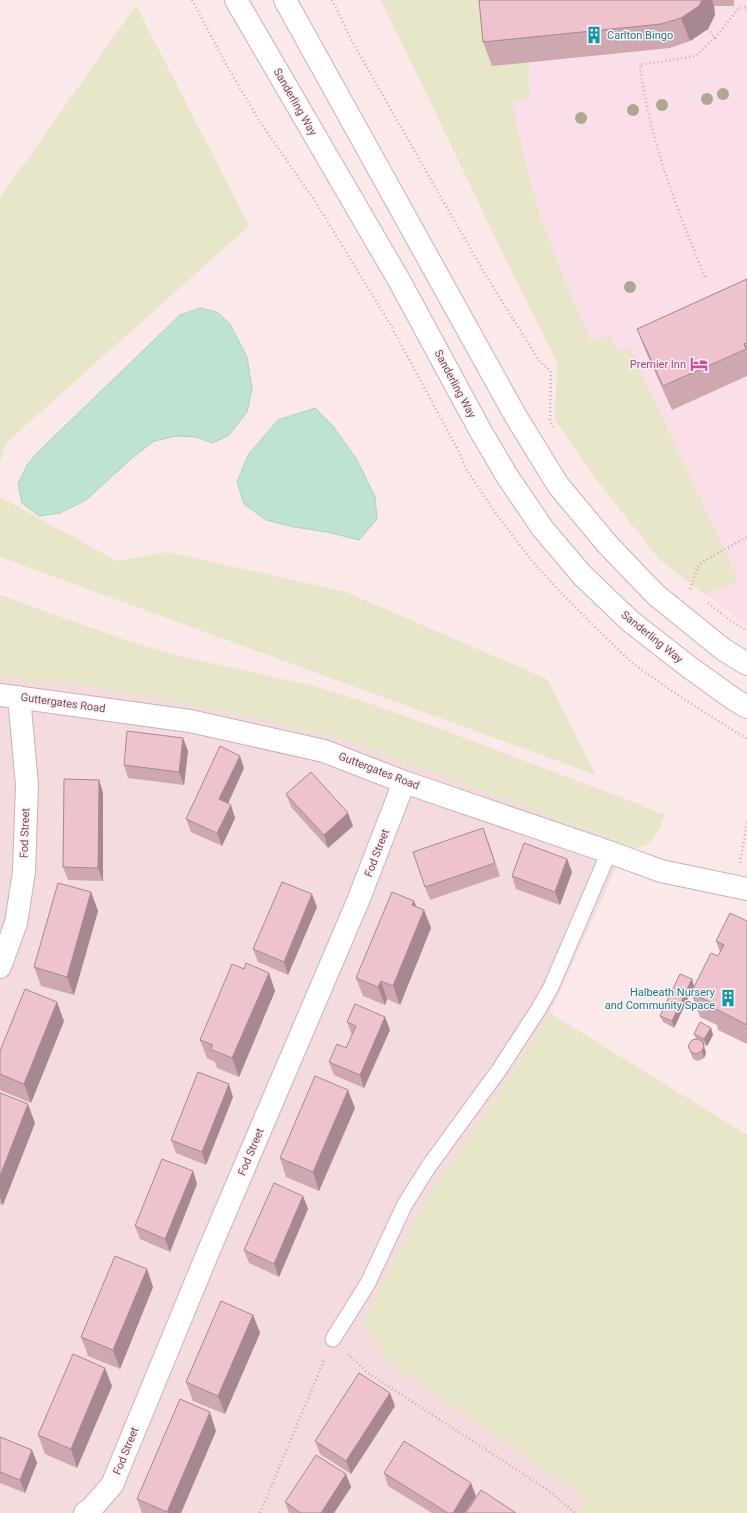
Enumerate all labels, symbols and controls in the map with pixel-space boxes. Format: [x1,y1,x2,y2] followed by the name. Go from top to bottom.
[584,25,604,45] building icon: Carlton Bingo
[607,29,673,42] place label: Carlton Bingo
[271,66,320,139] street label: Sanderling Way
[432,348,479,421] street label: Sanderling Way
[689,354,709,374] hotel icon: Premier Inn
[630,358,686,371] place label: Premier Inn
[619,608,686,666] street label: Sanderling Way
[20,691,106,715] street label: Guttergates Road
[337,750,421,792] street label: Guttergates Road
[18,807,32,858] street label: Fod Street
[362,827,392,879] street label: Fod Street
[605,986,716,1012] place label: Halbeath Nursery and Community Space
[718,988,738,1008] building icon: Halbeath Nursery and Community Space
[235,1126,267,1178] street label: Fod Street
[111,1425,142,1477] street label: Fod Street

